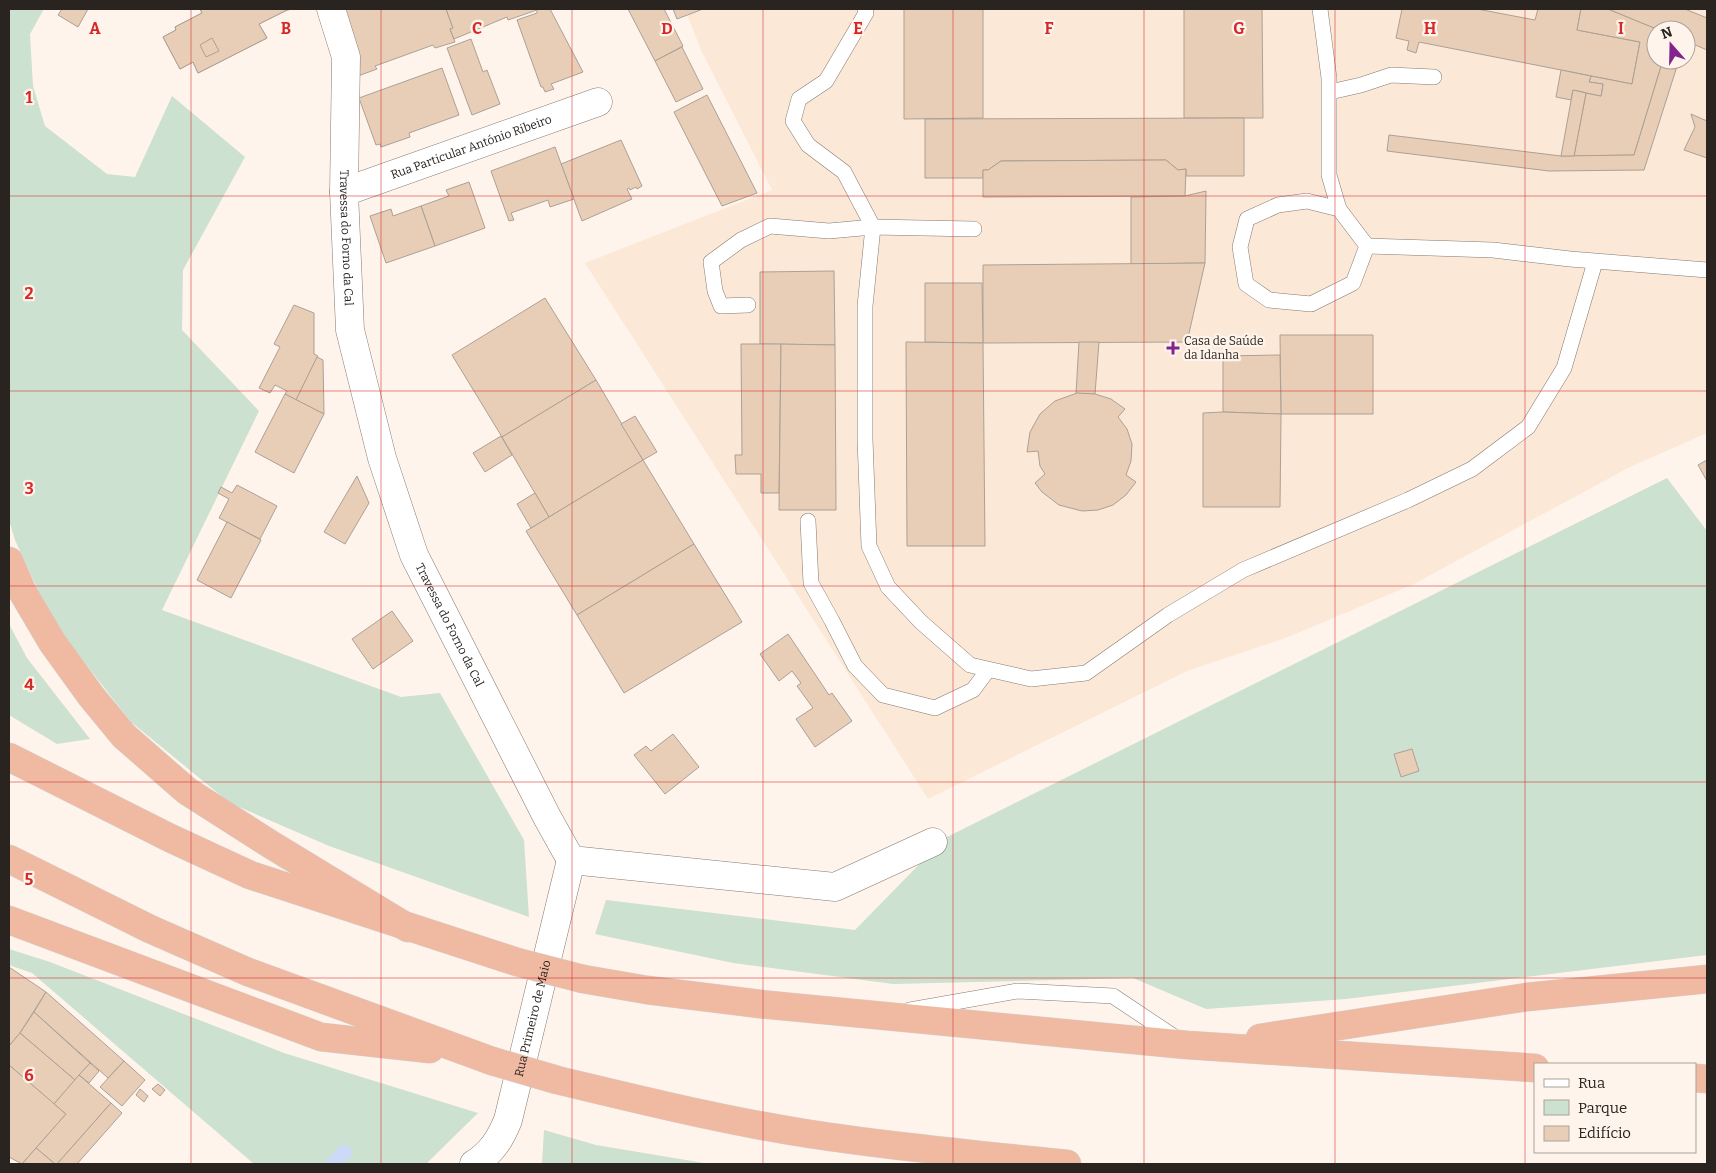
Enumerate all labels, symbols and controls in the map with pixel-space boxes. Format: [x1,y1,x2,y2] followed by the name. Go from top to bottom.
[89,19,101,38] text: A
[281,19,291,38] text: B
[472,19,482,38] text: C
[661,19,673,38] text: D
[853,19,863,38] text: E
[1045,19,1054,38] text: F
[1233,19,1245,38] text: G
[1424,19,1437,38] text: H
[1618,19,1624,38] text: I
[1646,20,1696,70] north arrow
[1659,23,1675,43] text: N
[26,88,33,107] text: 1
[389,112,554,182] street label: Rua Particular António Ribeiro
[337,169,356,307] street label: Travessa do Forno da Cal
[24,284,34,303] text: 2
[1184,334,1263,362] place label: Casa de Saúde da Idanha
[1166,341,1180,355] marker: Casa de Saúde da Idanha
[24,479,34,498] text: 3
[412,561,487,689] street label: Travessa do Forno da Cal
[24,675,34,694] text: 4
[25,870,34,889] text: 5
[512,959,553,1078] street label: Rua Primeiro de Maio
[1534,1063,1696,1153] legend
[24,1066,34,1085] text: 6
[1578,1074,1605,1092] text: Rua
[1578,1099,1627,1117] text: Parque
[1578,1124,1631,1142] text: Edifício

